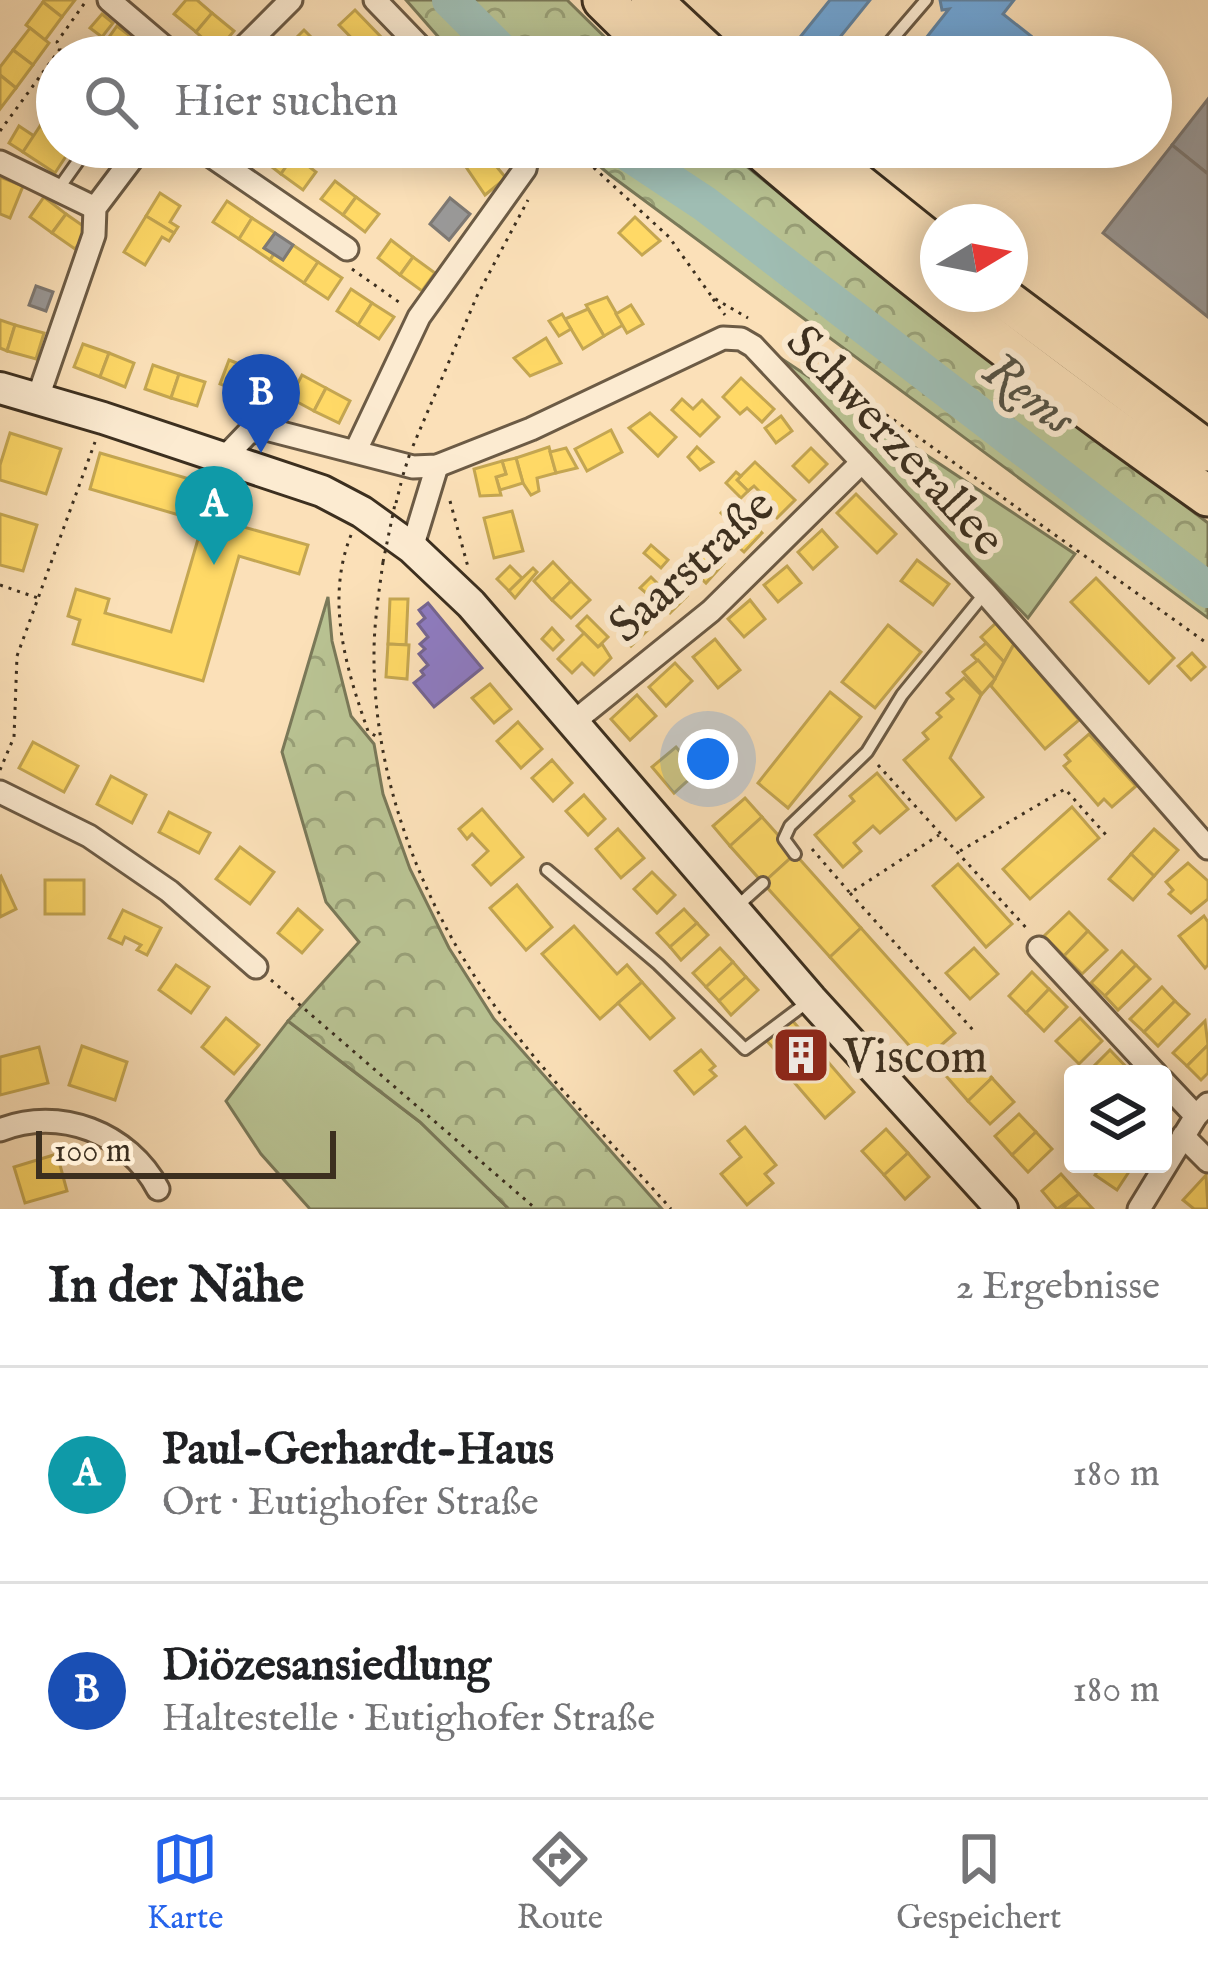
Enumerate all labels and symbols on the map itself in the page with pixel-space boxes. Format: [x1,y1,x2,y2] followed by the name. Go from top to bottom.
[920,204,1028,312] north arrow
[772,314,1016,570] street label: Schwerzerallee
[969,340,1088,452] water label: Rems
[222,354,300,453] pin: B
[175,466,253,565] pin: A
[597,477,788,657] street label: Saarstraße
[678,729,738,789] your location
[770,1024,832,1086] building icon: Viscom
[842,1029,988,1089] place label: Viscom
[36,1125,336,1178] scale bar

